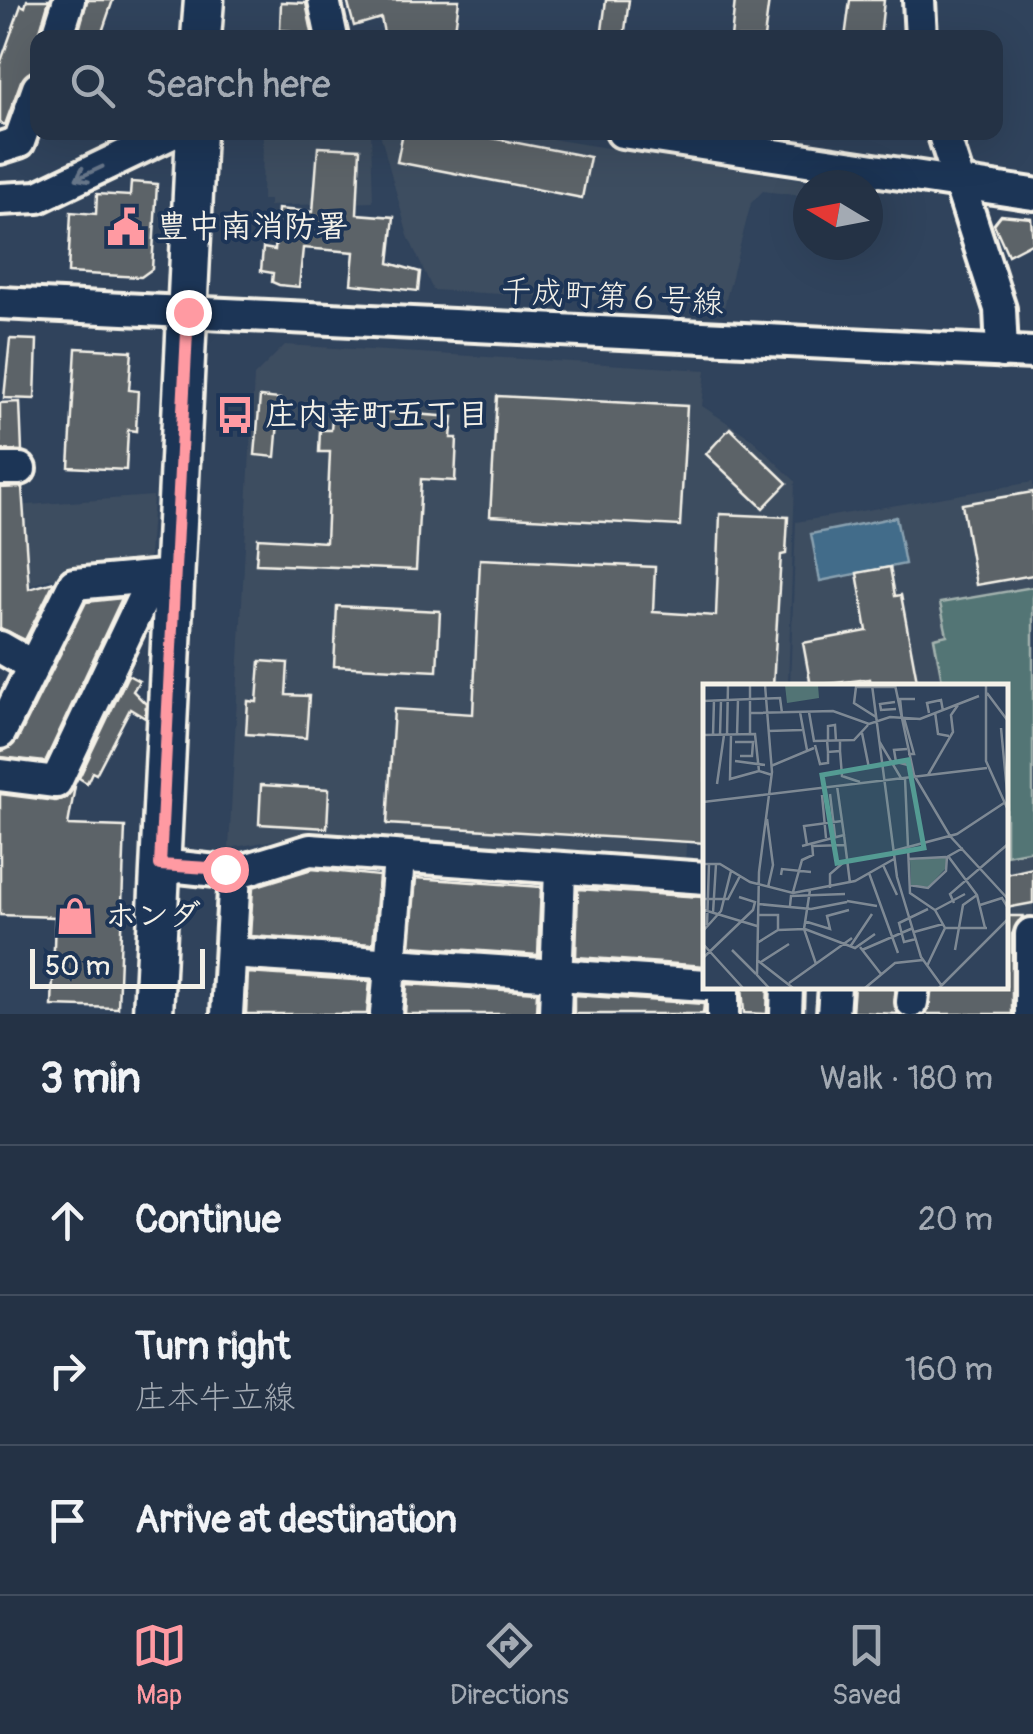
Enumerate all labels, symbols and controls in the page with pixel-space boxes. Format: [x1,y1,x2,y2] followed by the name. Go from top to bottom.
[30,30,1003,140] search box
[65,58,120,113] icon: search
[145,61,331,109] text: Search here
[75,164,105,183] one-way arrow
[793,170,883,260] north arrow
[105,206,147,248] public building icon: 豊中南消防署
[156,207,348,247] place label: 豊中南消防署
[499,271,725,323] street label: 千成町第６号線
[166,290,212,336] route end
[214,394,256,436] bus stop icon: 庄内幸町五丁目
[265,395,489,435] place label: 庄内幸町五丁目
[703,684,1008,989] inset map
[203,847,249,893] route start
[54,895,96,937] shop icon: ホンダ
[105,896,201,936] place label: ホンダ
[30,944,205,988] scale bar
[45,949,110,984] text: 50 m
[40,1053,141,1105] text: 3 min
[820,1059,993,1099] text: Walk · 180 m
[40,1193,95,1248] icon: ahead
[135,1196,281,1244] text: Continue
[918,1200,993,1240] text: 20 m
[135,1323,290,1371] text: Turn right
[40,1343,95,1398] icon: right
[905,1350,993,1390] text: 160 m
[135,1378,295,1418] text: 庄本牛立線
[40,1493,95,1548] icon: arrive
[135,1496,457,1544] text: Arrive at destination
[132,1618,187,1713] tab: Map
[450,1618,569,1713] tab: Directions
[832,1618,901,1713] tab: Saved

